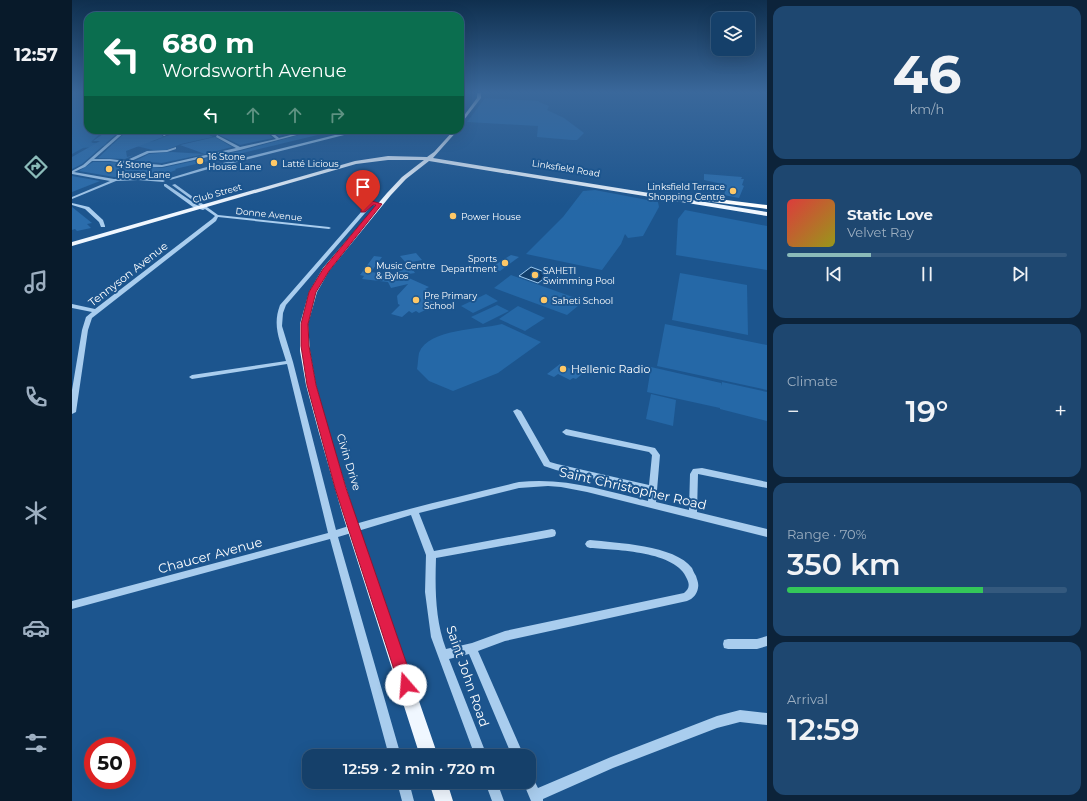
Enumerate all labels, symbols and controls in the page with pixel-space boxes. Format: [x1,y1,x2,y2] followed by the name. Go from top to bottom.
[711,12,755,56] map controls
[711,12,755,56] button: layers
[162,26,255,60] text: 680 m
[96,28,148,80] icon: left
[893,43,961,106] text: 46
[14,44,58,66] text: 12:57
[162,60,347,82] text: Wordsworth Avenue
[910,101,944,117] text: km/h
[200,104,222,126] icon: left
[242,104,264,126] icon: ahead
[284,104,306,126] icon: ahead
[326,104,348,126] icon: right
[208,151,262,172] place label: 16 Stone House Lane
[22,153,50,181] icon: directions
[195,156,205,166] marker: 16 Stone House Lane
[531,157,601,179] street label: Linksfield Road
[269,158,279,168] marker: Latté Licious
[282,158,339,169] place label: Latté Licious
[117,159,171,180] place label: 4 Stone House Lane
[104,164,114,174] marker: 4 Stone House Lane
[346,170,380,211] pin
[352,176,374,198] icon: arrive
[191,181,243,205] street label: Club Street
[647,181,726,202] place label: Linksfield Terrace Shopping Centre
[728,186,738,196] marker: Linksfield Terrace Shopping Centre
[235,205,303,223] street label: Donne Avenue
[847,205,933,224] text: Static Love
[448,211,458,221] marker: Power House
[461,211,521,222] place label: Power House
[847,224,914,240] text: Velvet Ray
[85,238,171,309] street label: Tennyson Avenue
[441,253,498,274] place label: Sports Department
[500,258,510,268] marker: Sports Department
[376,260,436,281] place label: Music Centre & Bylos
[823,263,845,285] icon: previous
[916,263,938,285] icon: pause
[1009,263,1031,285] icon: next
[363,265,373,275] marker: Music Centre & Bylos
[543,265,615,286] place label: SAHETI Swimming Pool
[22,268,50,296] icon: music
[530,270,540,280] marker: SAHETI Swimming Pool
[424,290,477,311] place label: Pre Primary School
[411,295,421,305] marker: Pre Primary School
[539,295,549,305] marker: Saheti School
[552,295,613,306] place label: Saheti School
[571,362,650,376] place label: Hellenic Radio
[558,364,568,374] marker: Hellenic Radio
[787,373,838,389] text: Climate
[22,383,50,411] icon: phone
[906,393,948,430] text: 19°
[787,398,800,425] text: −
[1054,398,1067,425] text: +
[334,432,364,493] street label: Civin Drive
[558,463,708,513] street label: Saint Christopher Road
[22,499,50,527] icon: climate
[787,526,866,542] text: Range · 70%
[156,533,264,577] street label: Chaucer Avenue
[787,546,901,583] text: 350 km
[22,614,50,642] icon: car
[443,623,493,729] street label: Saint John Road
[385,664,427,706] position arrow
[787,691,828,707] text: Arrival
[787,711,860,748] text: 12:59
[22,729,50,757] icon: filters
[84,737,136,789] speed limit sign: 50
[343,759,495,778] text: 12:59 · 2 min · 720 m

